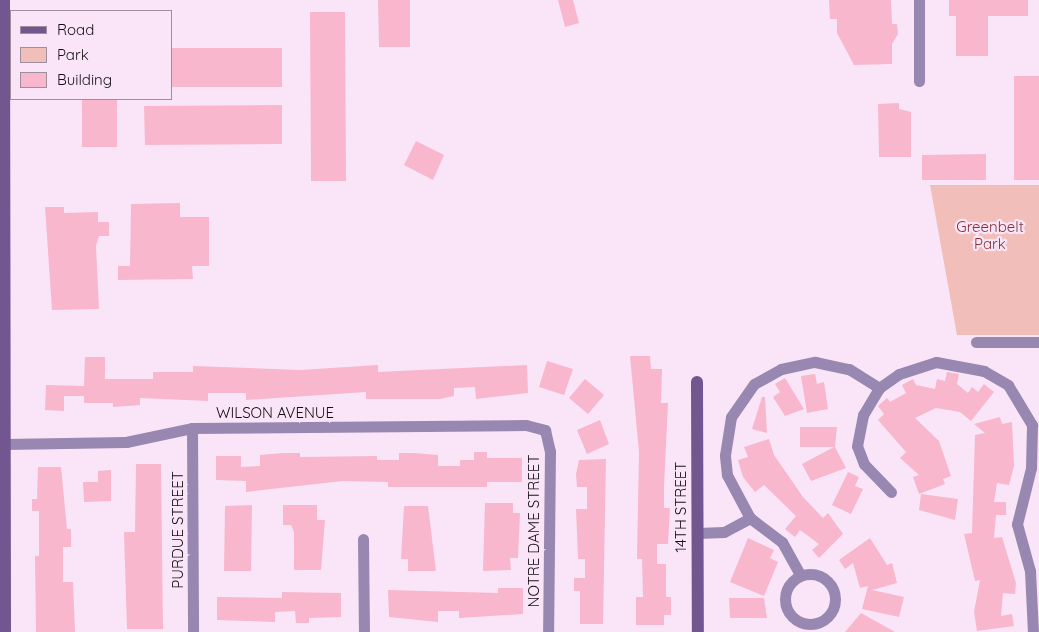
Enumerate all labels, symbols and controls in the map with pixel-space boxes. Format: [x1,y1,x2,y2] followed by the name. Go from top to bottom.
[10,10,172,100] legend
[57,20,94,39] text: Road
[57,45,89,64] text: Park
[57,70,112,89] text: Building
[956,217,1024,252] park label: Greenbelt Park
[216,404,334,422] street label: WILSON AVENUE
[525,455,543,607] street label: NOTRE DAME STREET
[672,462,690,552] street label: 14TH STREET
[169,471,187,589] street label: PURDUE STREET

